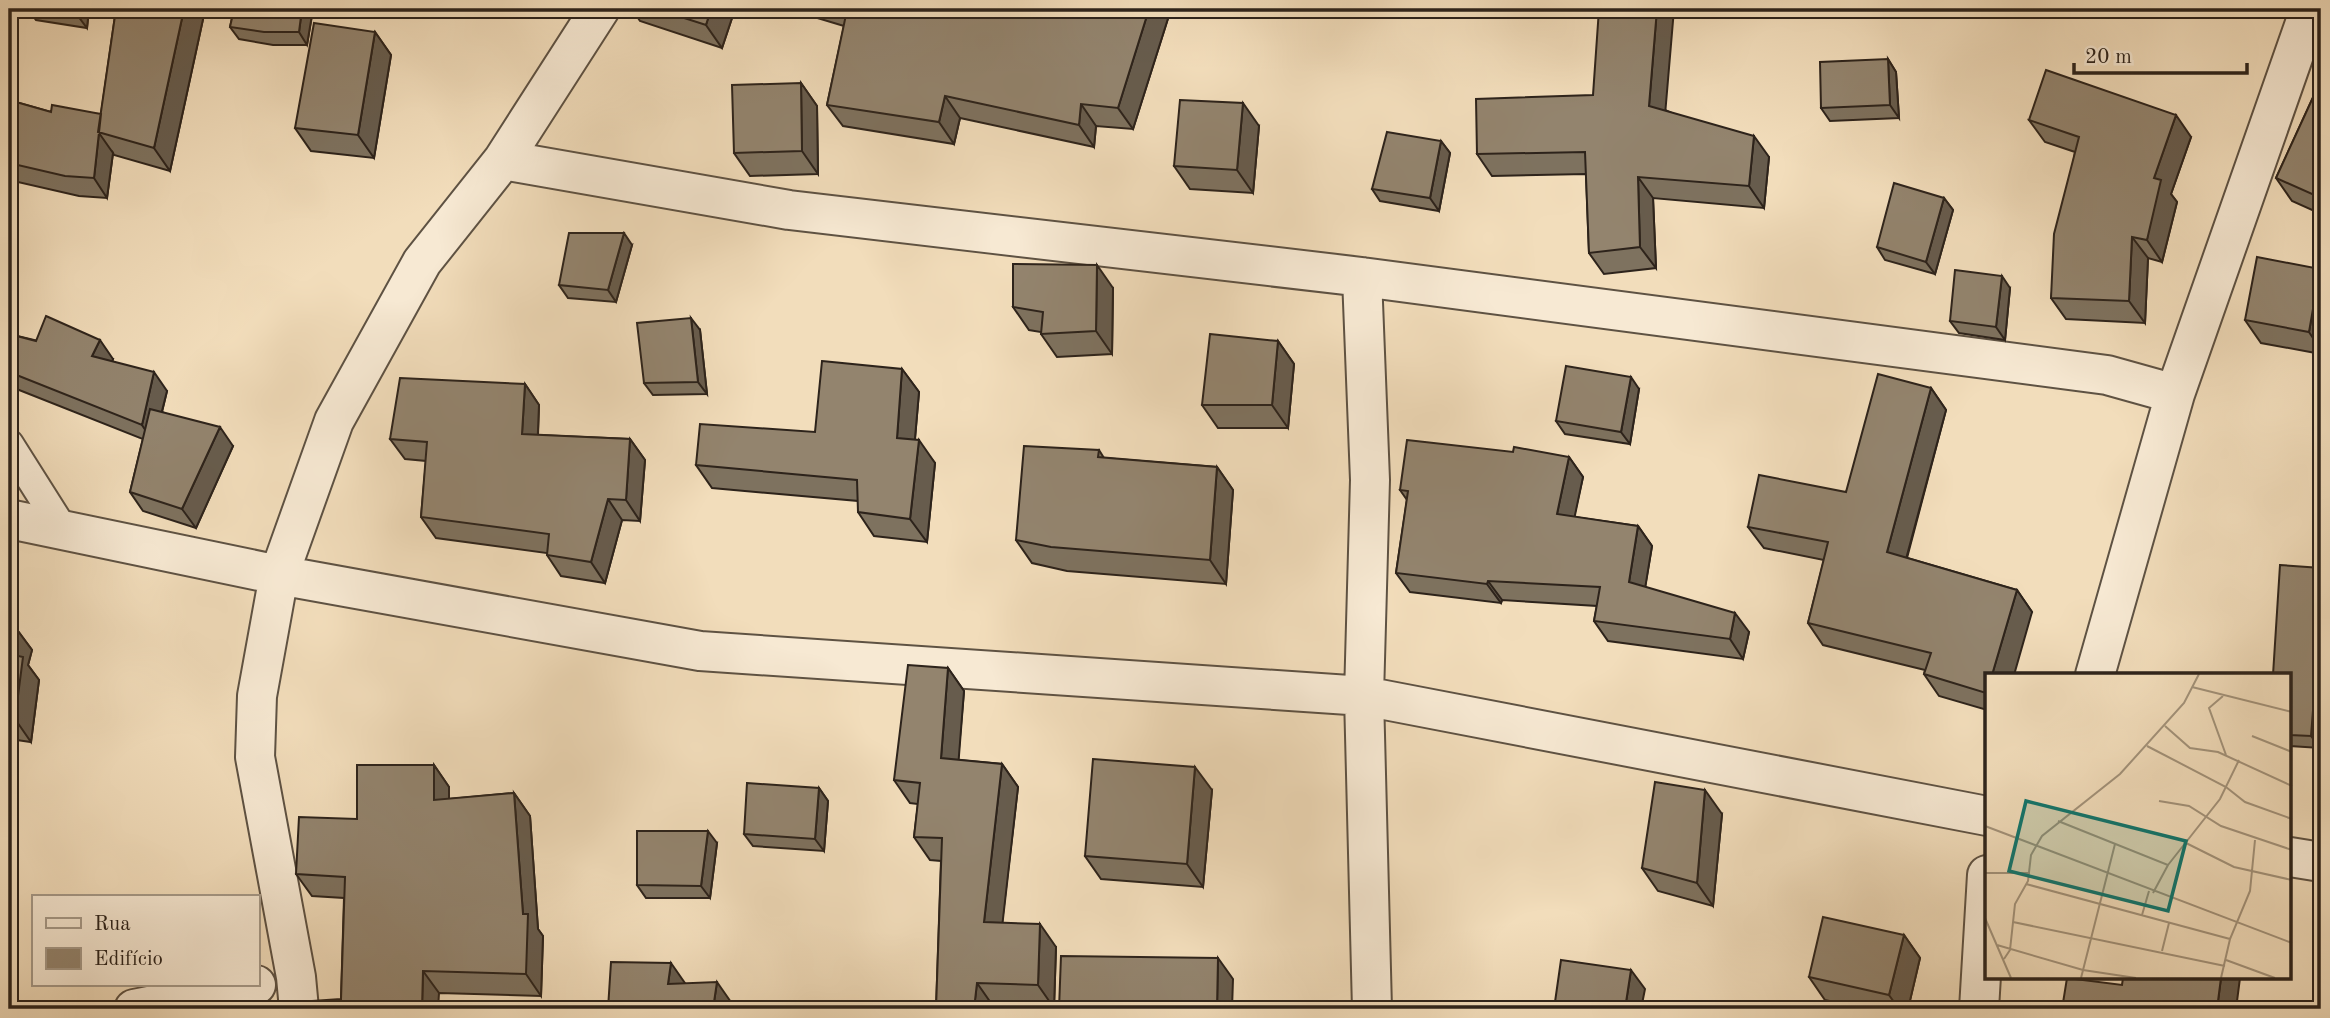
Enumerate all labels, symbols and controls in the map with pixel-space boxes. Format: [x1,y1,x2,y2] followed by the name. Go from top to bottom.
[2074,32,2248,76] scale bar
[2085,47,2132,68] text: 20 m
[1985,673,2292,979] inset map
[32,895,259,986] legend
[94,914,131,935] text: Rua
[94,949,163,970] text: Edifício

